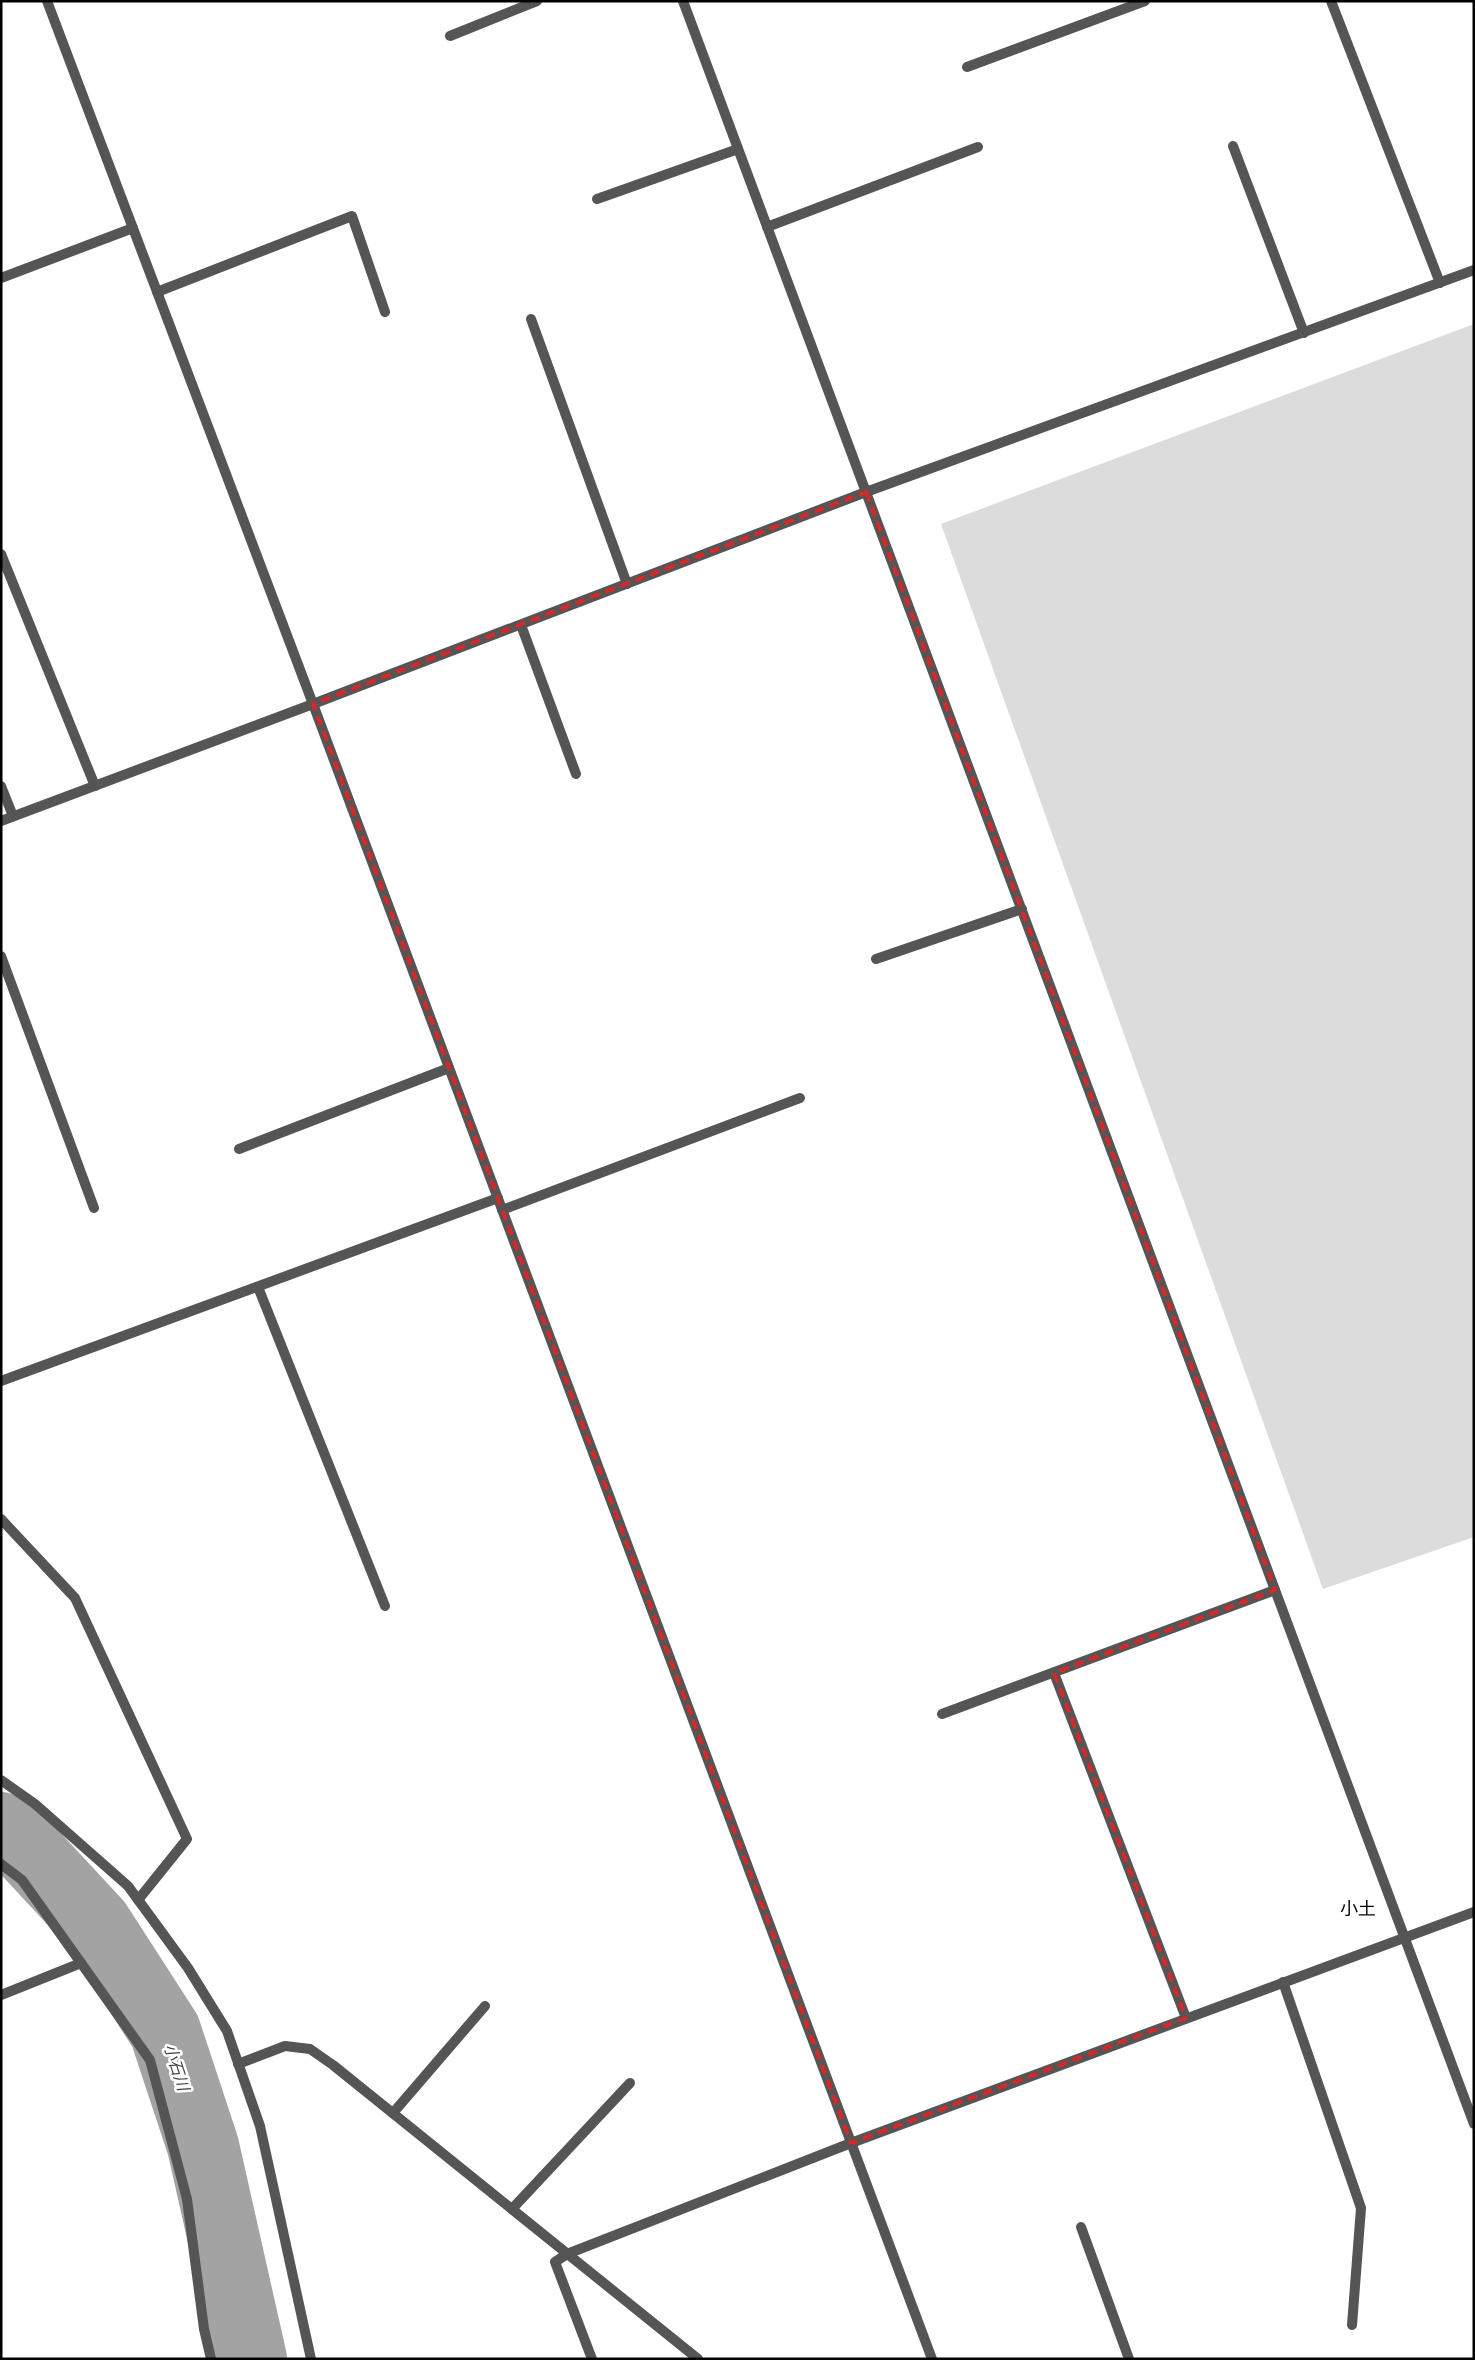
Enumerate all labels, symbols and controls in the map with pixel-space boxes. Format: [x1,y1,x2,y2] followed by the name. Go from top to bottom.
[1340,1899,1376,1922] district label: 小土
[158,2042,193,2095] water label: 小石川

